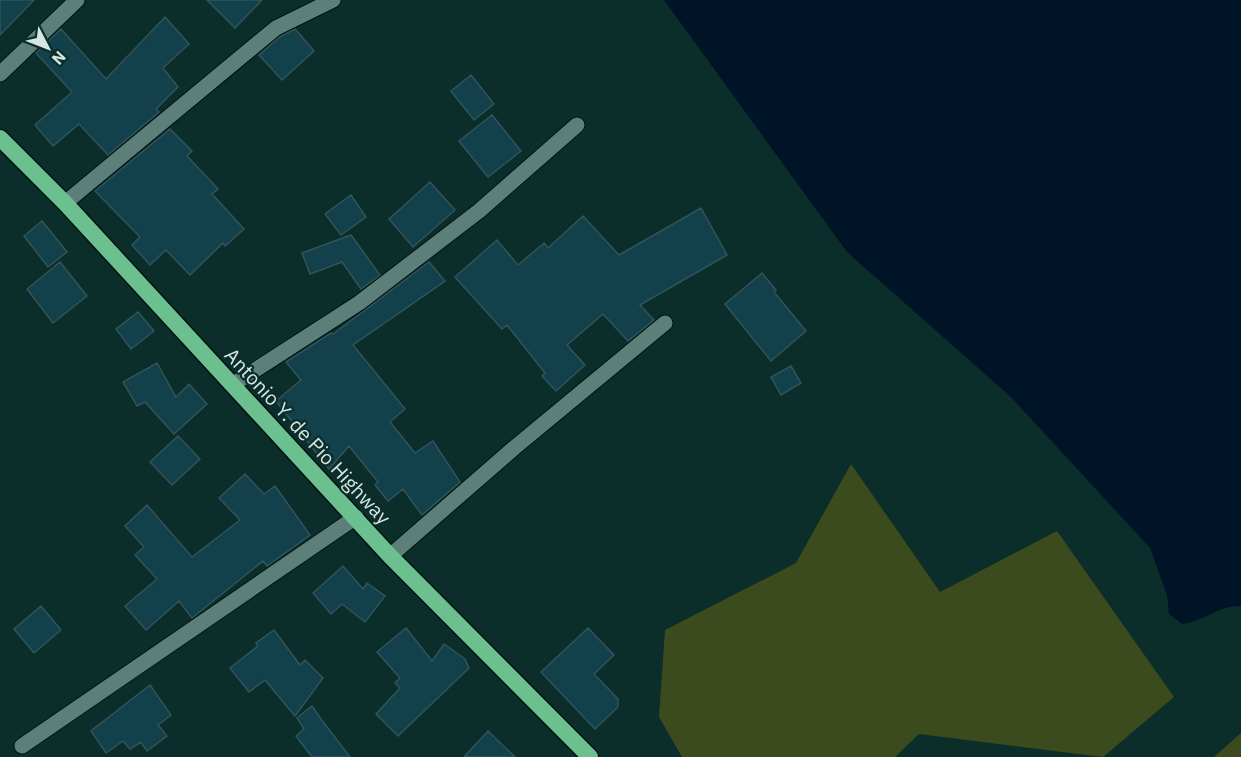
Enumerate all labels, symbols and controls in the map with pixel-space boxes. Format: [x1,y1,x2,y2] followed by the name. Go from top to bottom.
[18,18,78,78] north arrow
[48,47,70,69] text: N
[219,342,397,530] street label: Antonio Y. de Pio Highway

